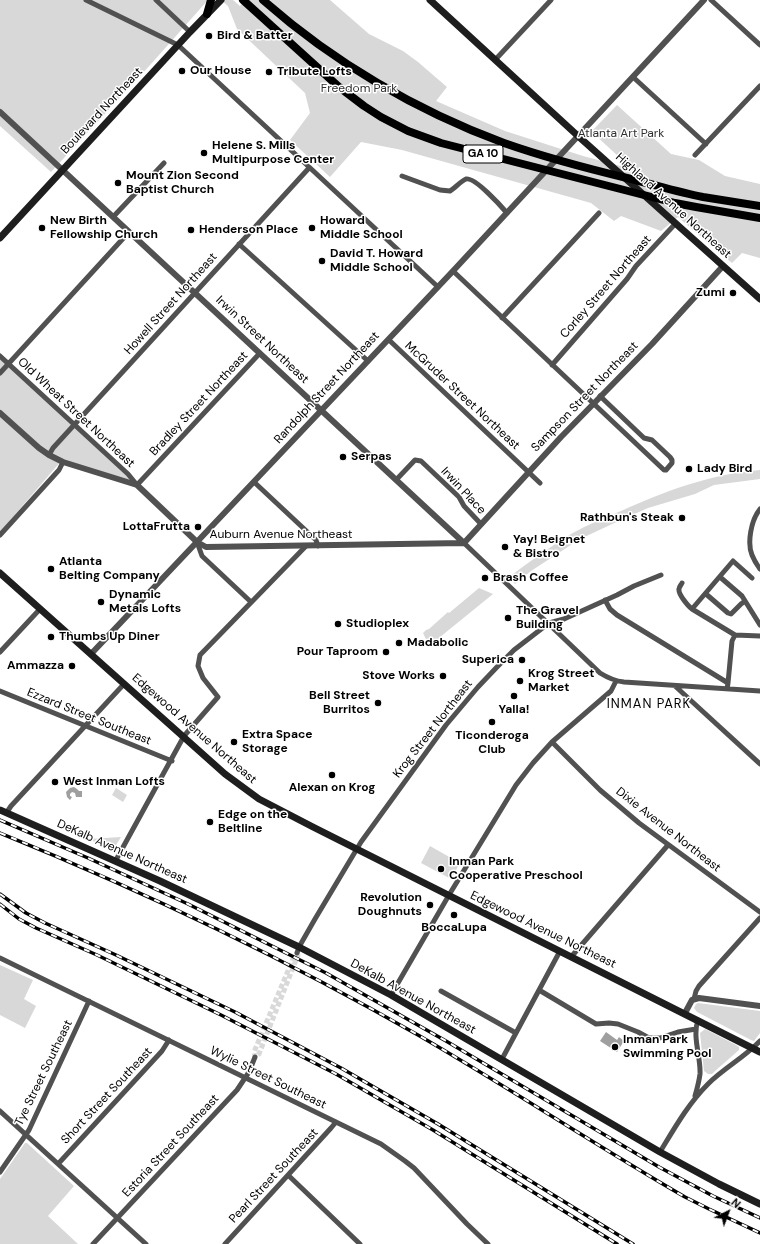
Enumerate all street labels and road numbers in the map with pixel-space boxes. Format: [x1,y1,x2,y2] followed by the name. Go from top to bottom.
[58,65,146,157] street label: Boulevard Northeast
[463,145,503,163] road number: GA 10
[612,150,734,262] street label: Highland Avenue Northeast
[557,233,655,341] street label: Corley Street Northeast
[122,250,220,358] street label: Howell Street Northeast
[213,293,311,387] street label: Irwin Street Northeast
[271,329,383,447] street label: Randolph Street Northeast
[402,339,522,453] street label: McGruder Street Northeast
[529,339,641,455] street label: Sampson Street Northeast
[147,349,251,459] street label: Bradley Street Northeast
[15,355,137,471] street label: Old Wheat Street Northeast
[438,464,488,518] street label: Irwin Place
[210,528,352,542] street label: Auburn Avenue Northeast
[129,671,259,787] street label: Edgewood Avenue Northeast
[390,677,476,781] street label: Krog Street Northeast
[25,685,153,749] street label: Ezzard Street Southeast
[613,785,723,875] street label: Dixie Avenue Northeast
[55,817,189,887] street label: DeKalb Avenue Northeast
[468,888,618,972] street label: Edgewood Avenue Northeast
[348,957,478,1037] street label: DeKalb Avenue Northeast
[12,1018,76,1128] street label: Tye Street Southeast
[208,1044,328,1112] street label: Wylie Street Southeast
[58,1045,156,1147] street label: Short Street Southeast
[120,1092,222,1200] street label: Estoria Street Southeast
[227,1126,321,1226] street label: Pearl Street Southeast

